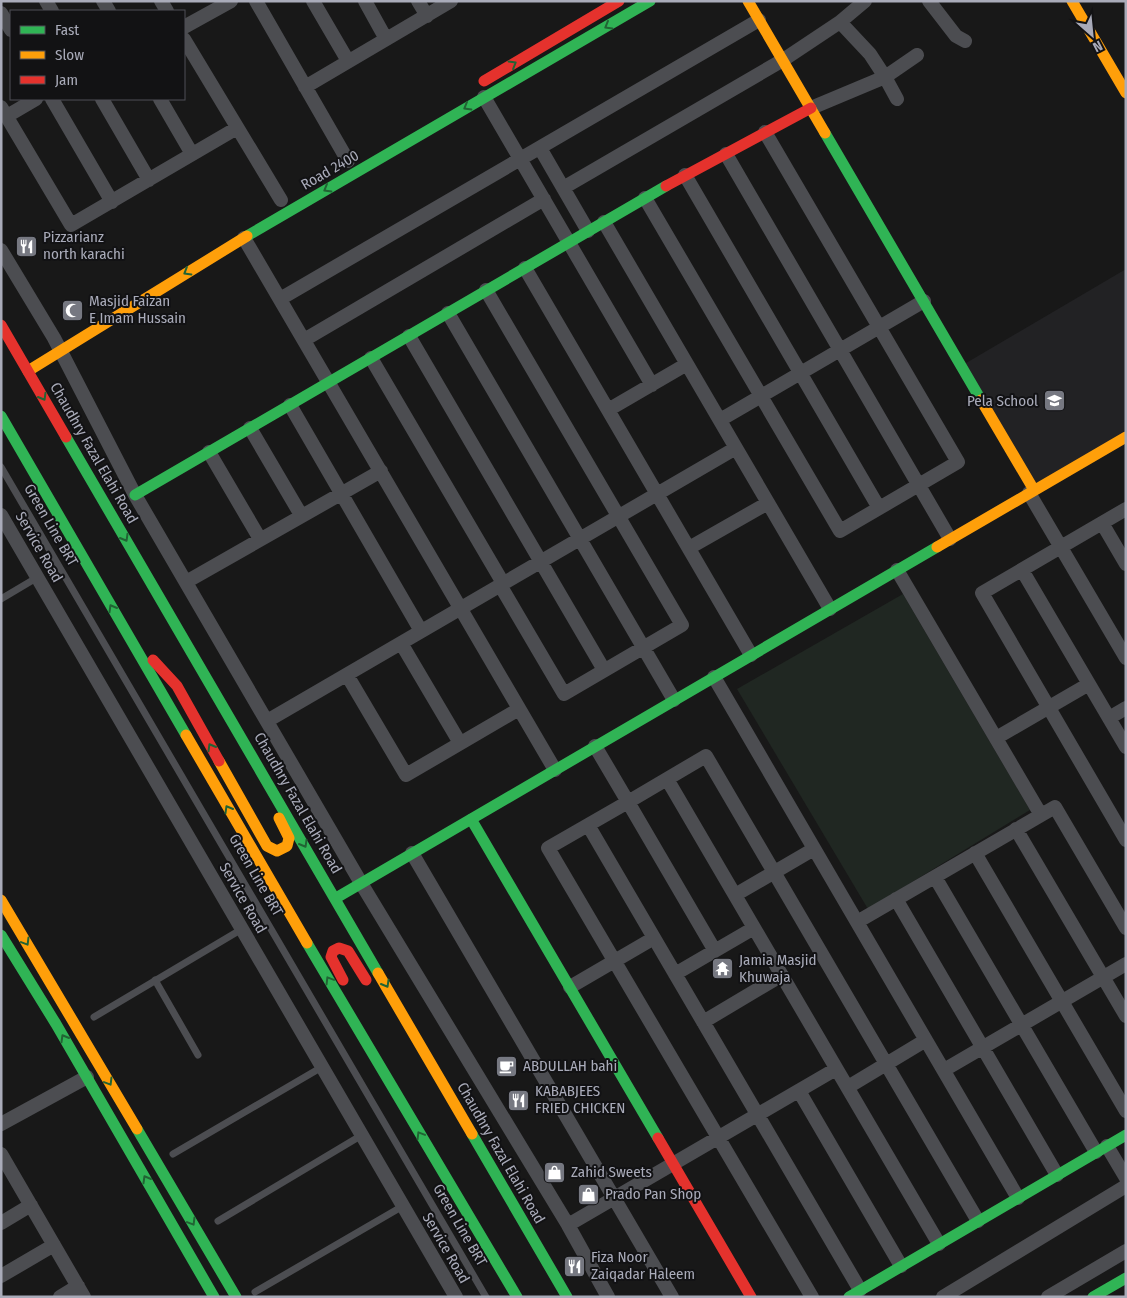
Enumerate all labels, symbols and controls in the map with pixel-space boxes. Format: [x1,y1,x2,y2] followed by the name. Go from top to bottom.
[10,10,185,100] legend
[1067,10,1117,60] north arrow
[604,19,613,29] one-way arrow
[55,21,79,39] text: Fast
[1090,37,1105,56] text: N
[55,46,84,64] text: Slow
[508,60,517,70] one-way arrow
[55,71,78,89] text: Jam
[463,100,472,110] one-way arrow
[298,146,362,194] street label: Road 2400
[323,182,332,192] one-way arrow
[43,228,125,263] place label: Pizzarianz north karachi
[15,234,39,258] restaurant icon: Pizzarianz north karachi
[184,266,193,276] one-way arrow
[89,292,186,327] place label: Masjid Faizan E Imam Hussain
[61,298,85,322] mosque icon: Masjid Faizan E Imam Hussain
[46,379,142,527] street label: Chaudhry Fazal Elahi Road
[1042,389,1066,413] school or university icon: Pela School
[37,392,47,401] one-way arrow
[967,392,1038,410] place label: Pela School
[20,481,82,569] street label: Green Line BRT
[12,508,66,586] street label: Service Road
[119,532,129,541] one-way arrow
[108,604,118,613] one-way arrow
[250,729,346,877] street label: Chaudhry Fazal Elahi Road
[208,743,218,752] one-way arrow
[225,806,235,815] one-way arrow
[225,831,287,919] street label: Green Line BRT
[298,839,308,848] one-way arrow
[216,859,270,937] street label: Service Road
[20,936,30,945] one-way arrow
[739,951,817,986] place label: Jamia Masjid Khuwaja
[711,957,735,981] temple icon: Jamia Masjid Khuwaja
[325,976,335,985] one-way arrow
[380,979,390,988] one-way arrow
[60,1035,70,1044] one-way arrow
[495,1054,519,1078] cafe icon: ABDULLAH bahi
[523,1057,617,1075] place label: ABDULLAH bahi
[103,1076,113,1085] one-way arrow
[453,1079,549,1227] street label: Chaudhry Fazal Elahi Road
[535,1082,625,1117] place label: KABABJEES FRIED CHICKEN
[507,1088,531,1112] restaurant icon: KABABJEES FRIED CHICKEN
[416,1131,426,1140] one-way arrow
[543,1160,567,1184] shop icon: Zahid Sweets
[571,1163,652,1181] place label: Zahid Sweets
[142,1175,152,1184] one-way arrow
[429,1181,491,1269] street label: Green Line BRT
[577,1182,601,1206] shop icon: Prado Pan Shop
[605,1185,701,1203] place label: Prado Pan Shop
[419,1209,473,1287] street label: Service Road
[185,1216,195,1225] one-way arrow
[591,1248,695,1283] place label: Fiza Noor Zaiqadar Haleem
[563,1254,587,1278] restaurant icon: Fiza Noor Zaiqadar Haleem

